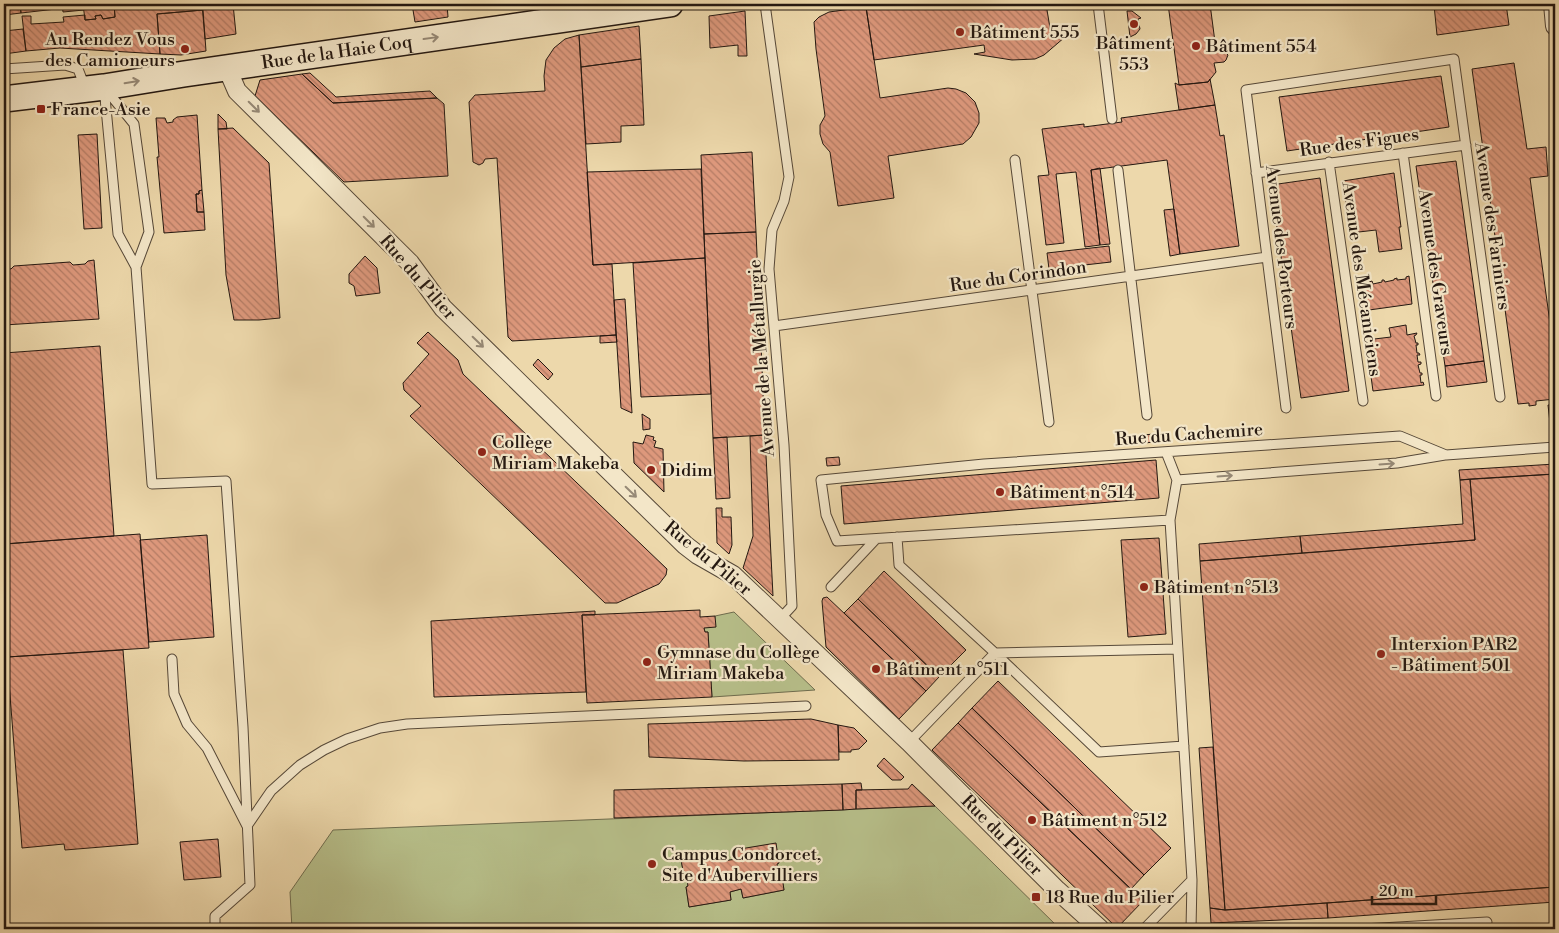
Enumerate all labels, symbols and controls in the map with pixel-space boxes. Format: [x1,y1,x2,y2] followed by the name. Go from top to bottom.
[1128,18,1140,30] marker: Bâtiment 553
[969,21,1080,44] place label: Bâtiment 555
[954,26,966,38] marker: Bâtiment 555
[45,28,175,72] place label: Au Rendez Vous des Camioneurs
[260,30,414,75] street label: Rue de la Haie Coq
[1095,32,1173,76] place label: Bâtiment 553
[423,33,439,43] one-way arrow
[1205,35,1317,58] place label: Bâtiment 554
[1190,40,1202,52] marker: Bâtiment 554
[179,43,191,55] marker: Au Rendez Vous des Camioneurs
[123,77,139,87] one-way arrow
[51,98,151,121] place label: France-Asie
[247,101,259,113] one-way arrow
[35,103,47,115] marker: France-Asie
[1298,123,1420,162] street label: Rue des Figues
[1469,140,1516,312] street label: Avenue des Fariniers
[1260,163,1303,330] street label: Avenue des Porteurs
[1336,179,1387,378] street label: Avenue des Mécaniciens
[1412,187,1459,357] street label: Avenue des Graveurs
[363,216,375,228] one-way arrow
[374,230,461,325] street label: Rue du Pilier
[948,255,1088,297] street label: Rue du Corindon
[743,258,780,458] street label: Avenue de la Métallurgie
[471,336,484,348] one-way arrow
[1114,418,1264,451] street label: Rue du Cachemire
[492,431,620,475] place label: Collège Miriam Makeba
[476,446,488,458] marker: Collège Miriam Makeba
[661,459,713,482] place label: Didim
[1379,459,1395,469] one-way arrow
[645,464,657,476] marker: Didim
[1217,472,1233,481] one-way arrow
[1009,481,1135,504] place label: Bâtiment n°514
[625,486,638,498] one-way arrow
[994,486,1006,498] marker: Bâtiment n°514
[659,516,756,601] street label: Rue du Pilier
[1153,576,1279,599] place label: Bâtiment n°513
[1138,581,1150,593] marker: Bâtiment n°513
[1391,633,1518,677] place label: Interxion PAR2 - Bâtiment 501
[657,641,820,685] place label: Gymnase du Collège Miriam Makeba
[1375,648,1387,660] marker: Interxion PAR2 - Bâtiment 501
[641,656,653,668] marker: Gymnase du Collège Miriam Makeba
[885,658,1009,681] place label: Bâtiment n°511
[870,663,882,675] marker: Bâtiment n°511
[956,790,1047,881] street label: Rue du Pilier
[1041,809,1167,832] place label: Bâtiment n°512
[1026,814,1038,826] marker: Bâtiment n°512
[662,843,821,887] place label: Campus Condorcet, Site d'Aubervilliers
[646,858,658,870] marker: Campus Condorcet, Site d'Aubervilliers
[1372,873,1435,905] scale bar
[1379,882,1414,901] text: 20 m
[1046,886,1174,909] place label: 18 Rue du Pilier
[1030,891,1042,903] marker: 18 Rue du Pilier

